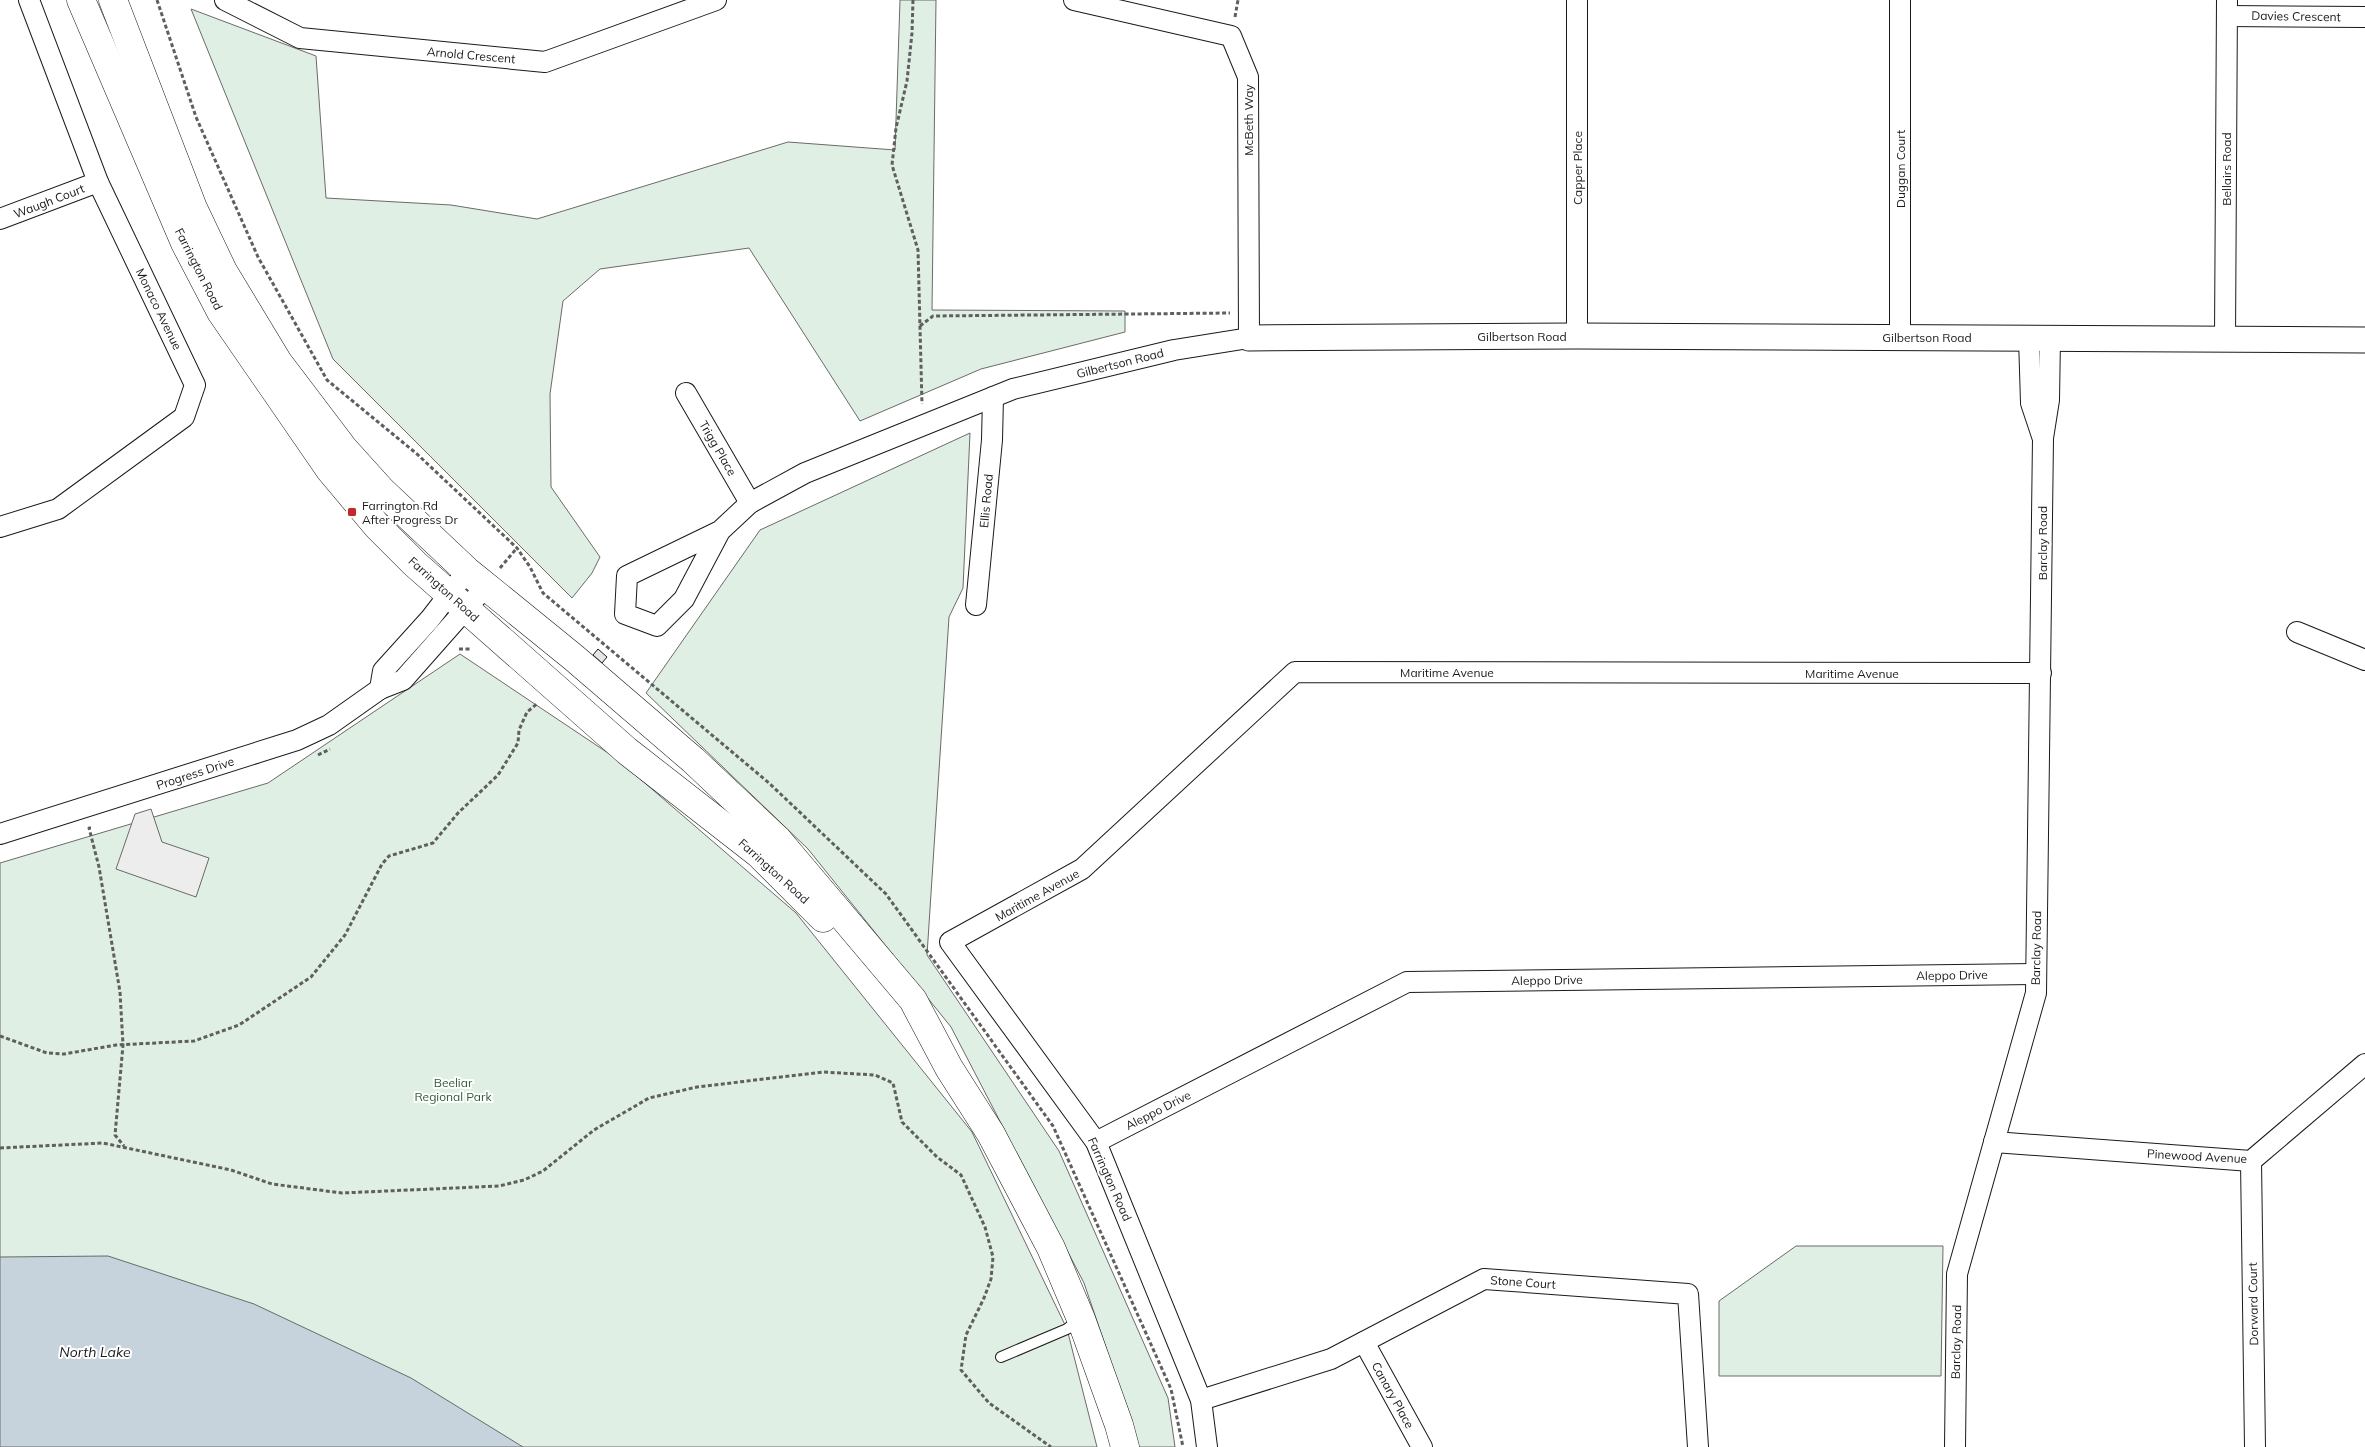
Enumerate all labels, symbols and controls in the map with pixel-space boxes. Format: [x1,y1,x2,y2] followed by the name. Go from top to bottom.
[2251,8,2341,24] street label: Davies Crescent
[426,44,516,66] street label: Arnold Crescent
[1241,84,1256,156] street label: McBeth Way
[1893,130,1908,208] street label: Duggan Court
[1570,131,1585,205] street label: Capper Place
[2219,132,2234,206] street label: Bellairs Road
[11,181,87,221] street label: Waugh Court
[172,225,226,313] street label: Farrington Road
[133,266,185,352] street label: Monaco Avenue
[1477,329,1567,344] street label: Gilbertson Road
[1882,330,1972,345] street label: Gilbertson Road
[1075,345,1165,381] street label: Gilbertson Road
[696,418,740,478] street label: Trigg Place
[976,473,996,529] street label: Ellis Road
[362,498,459,527] place label: Farrington Rd After Progress Dr
[346,506,358,518] marker: Farrington Rd After Progress Dr
[2035,506,2050,580] street label: Barclay Road
[405,553,483,625] street label: Farrington Road
[1400,665,1494,680] street label: Maritime Avenue
[1805,666,1899,681] street label: Maritime Avenue
[154,753,236,793] street label: Progress Drive
[735,835,813,907] street label: Farrington Road
[992,866,1082,924] street label: Maritime Avenue
[2028,911,2044,985] street label: Barclay Road
[1916,967,1988,983] street label: Aleppo Drive
[1511,972,1583,988] street label: Aleppo Drive
[414,1075,492,1104] park label: Beeliar Regional Park
[1123,1087,1193,1133] street label: Aleppo Drive
[1085,1135,1135,1223] street label: Farrington Road
[2147,1146,2247,1166] street label: Pinewood Avenue
[2245,1262,2261,1346] street label: Dorward Court
[1490,1272,1556,1292] street label: Stone Court
[1948,1305,1964,1379] street label: Barclay Road
[59,1343,131,1361] water label: North Lake
[1369,1359,1417,1431] street label: Canary Place

